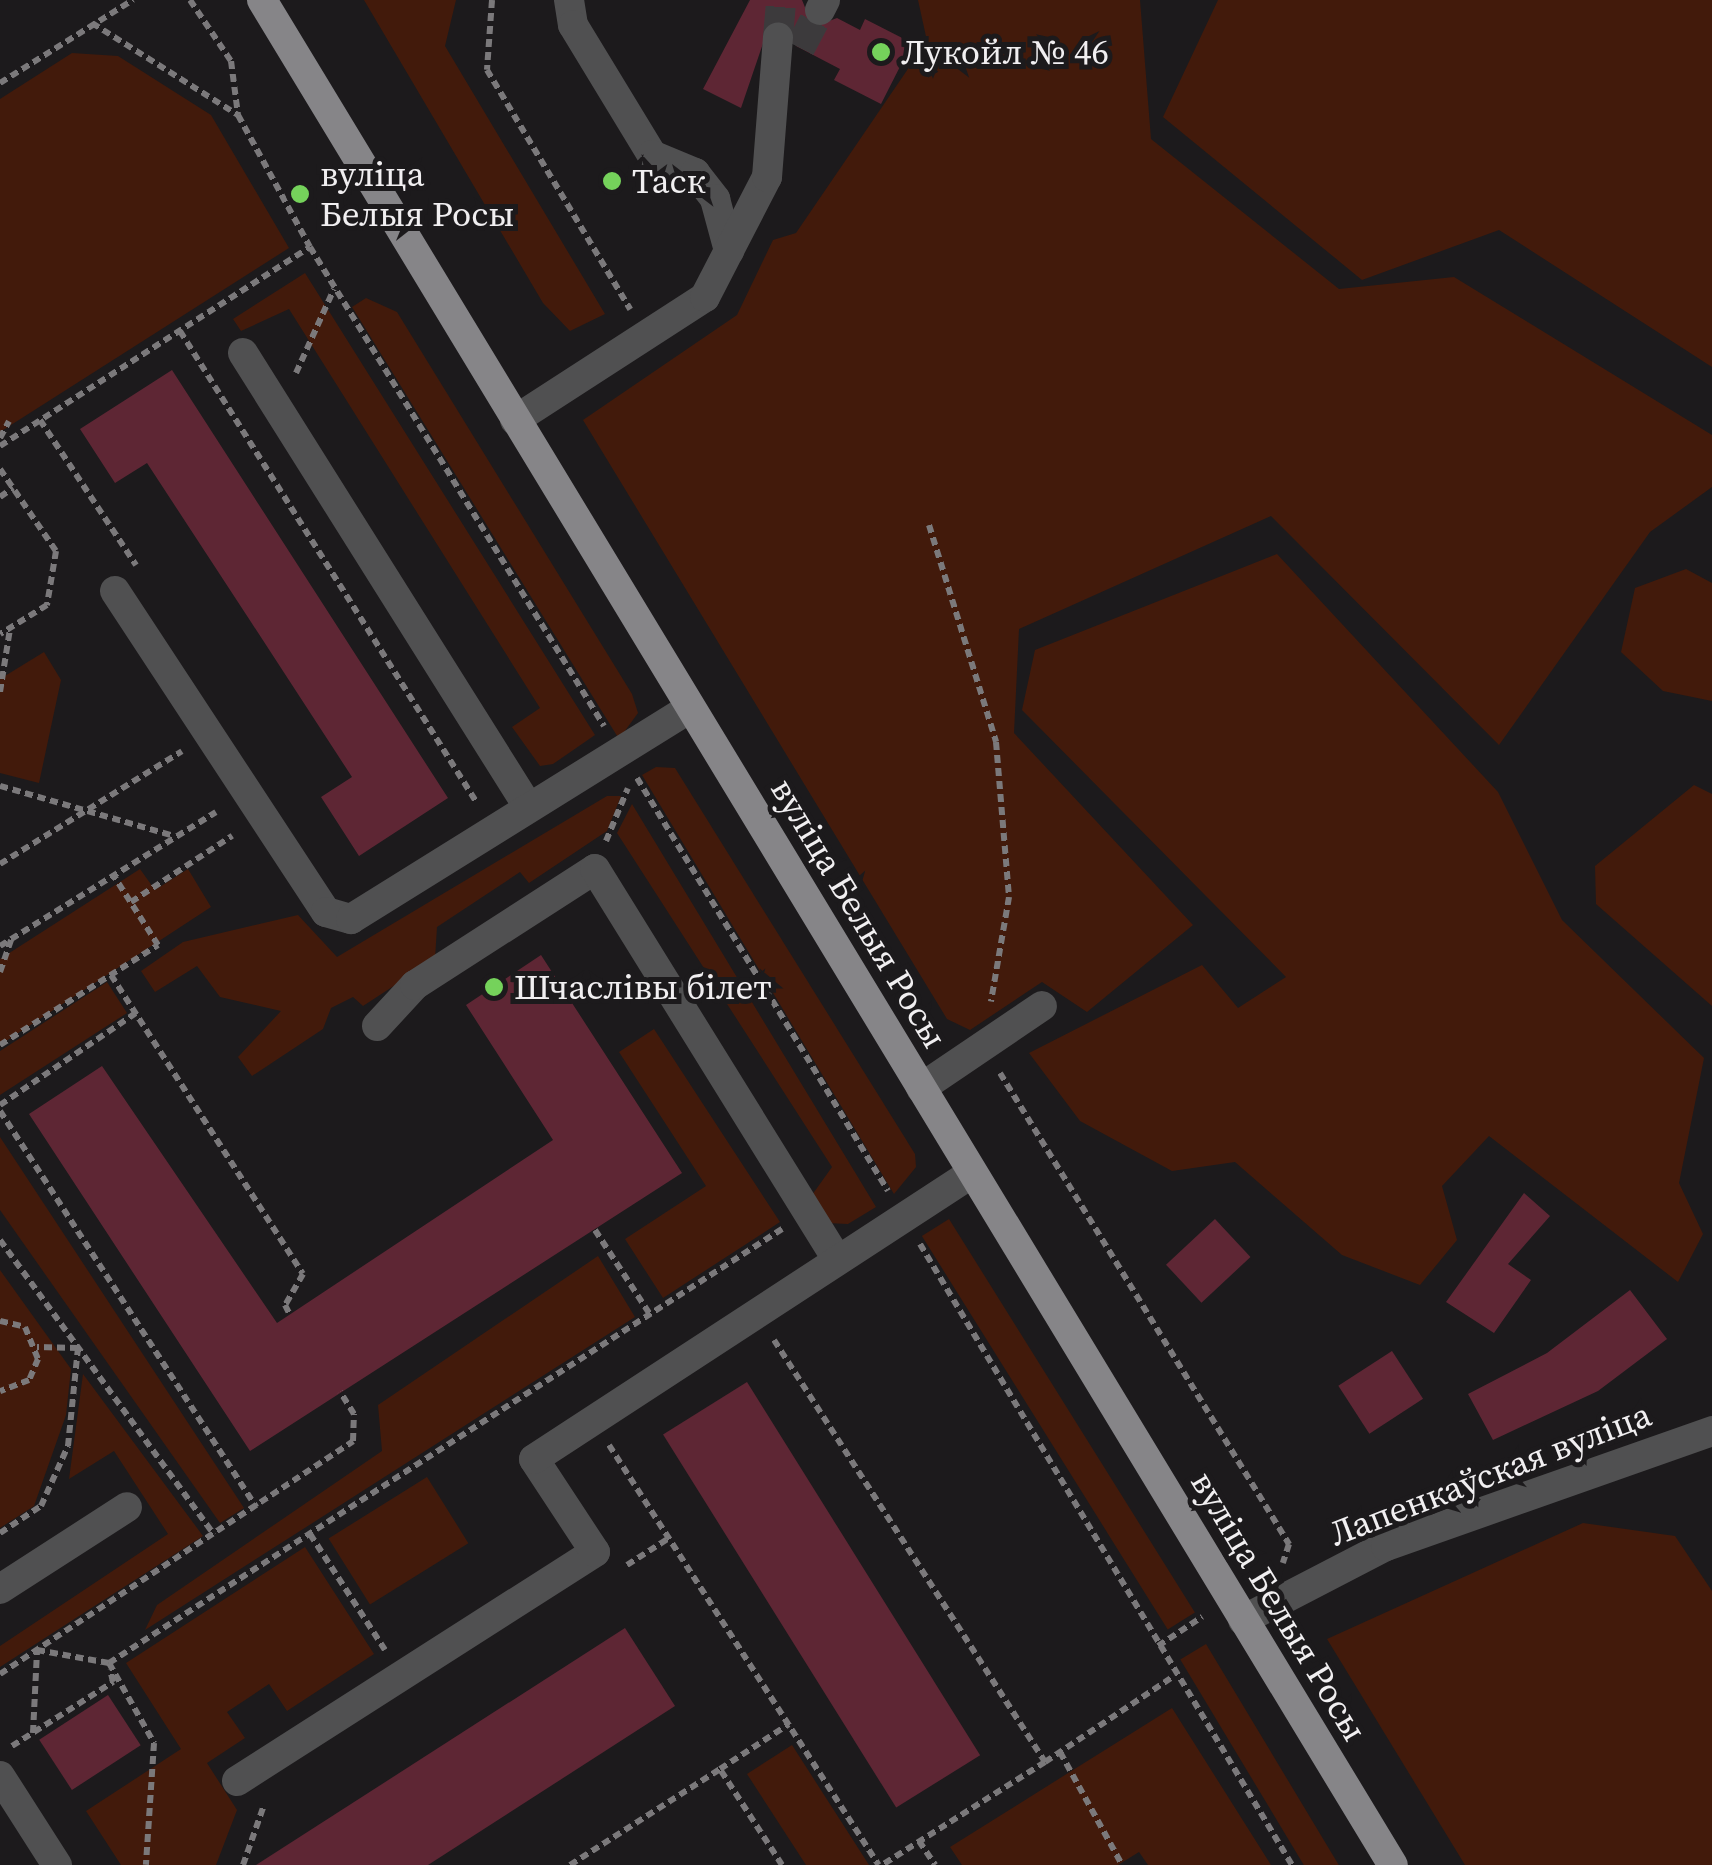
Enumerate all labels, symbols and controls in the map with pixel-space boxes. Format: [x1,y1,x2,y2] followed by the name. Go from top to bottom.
[901,31,1109,73] place label: Лукойл № 46
[870,41,892,63] marker: Лукойл № 46
[320,153,514,235] place label: вуліца Белыя Росы
[632,160,706,202] place label: Таск
[601,170,623,192] marker: Таск
[289,183,311,205] marker: вуліца Белыя Росы
[762,771,956,1055] street label: вуліца Белыя Росы
[514,966,772,1008] place label: Шчаслівы білет
[483,976,505,998] marker: Шчаслівы білет
[1323,1393,1657,1555] street label: Лапенкаўская вуліца
[1182,1464,1376,1748] street label: вуліца Белыя Росы

